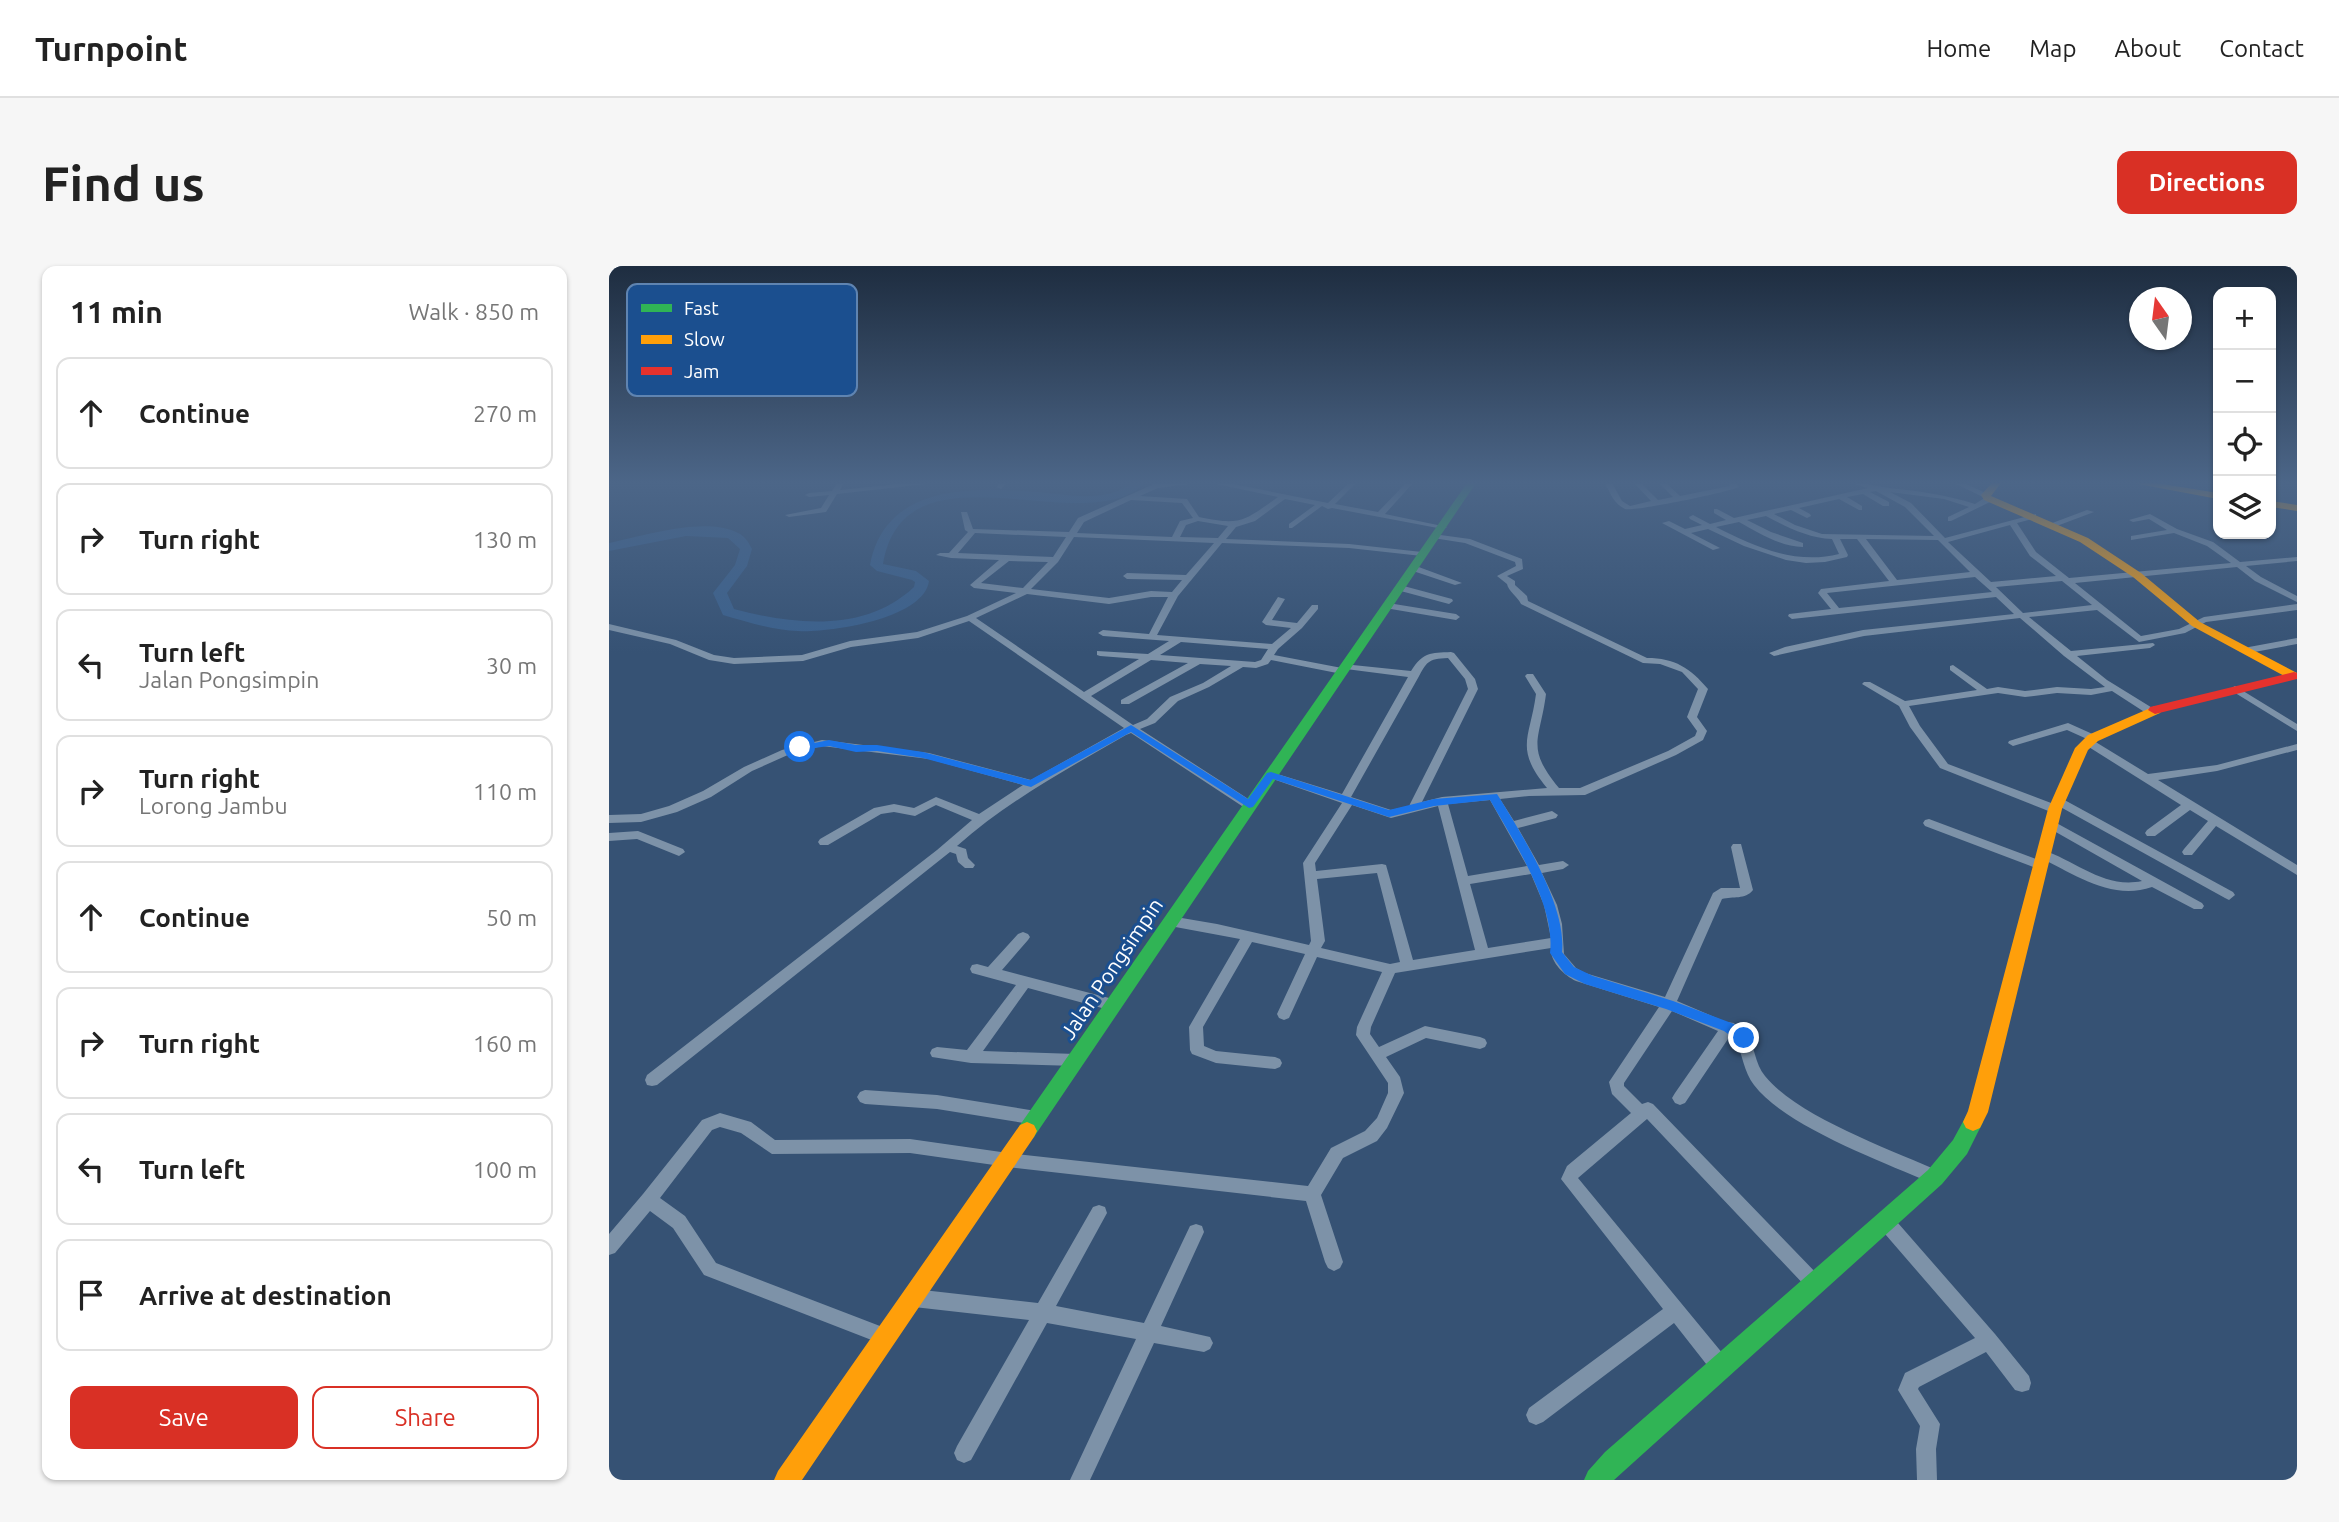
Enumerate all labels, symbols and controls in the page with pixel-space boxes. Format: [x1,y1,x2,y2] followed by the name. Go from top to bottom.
[35,30,187,67] text: Turnpoint
[1926,35,1991,62] text: Home
[2029,35,2076,62] text: Map
[2114,35,2181,62] text: About
[2219,35,2304,62] text: Contact
[2117,151,2297,214] button: Directions
[42,155,205,210] text: Find us
[627,284,857,396] legend
[2129,287,2192,350] north arrow
[2213,287,2276,539] map controls
[2213,287,2276,350] button: +
[70,295,163,329] text: 11 min
[684,297,719,319] text: Fast
[408,299,539,324] text: Walk · 850 m
[684,328,725,350] text: Slow
[2213,350,2276,413] button: −
[684,360,720,382] text: Jam
[72,394,110,432] icon: ahead
[139,399,250,428] text: Continue
[473,401,537,426] text: 270 m
[2213,413,2276,476] button: locate
[2213,476,2276,539] button: layers
[72,520,110,558] icon: right
[139,525,260,554] text: Turn right
[473,527,537,552] text: 130 m
[139,638,245,667] text: Turn left
[72,646,110,684] icon: left
[486,653,537,678] text: 30 m
[139,667,319,692] text: Jalan Pongsimpin
[784,731,815,762] route start
[139,764,260,793] text: Turn right
[72,772,110,810] icon: right
[473,779,537,804] text: 110 m
[139,793,288,818] text: Lorong Jambu
[1055,893,1167,1043] street label: Jalan Pongsimpin
[72,898,110,936] icon: ahead
[139,903,250,932] text: Continue
[486,905,537,930] text: 50 m
[1728,1022,1759,1053] route end
[72,1024,110,1062] icon: right
[139,1029,260,1058] text: Turn right
[473,1031,537,1056] text: 160 m
[72,1150,110,1188] icon: left
[139,1155,245,1184] text: Turn left
[473,1157,537,1182] text: 100 m
[72,1276,110,1314] icon: arrive
[139,1281,392,1310] text: Arrive at destination
[70,1386,298,1449] button: Save
[312,1386,539,1449] button: Share

